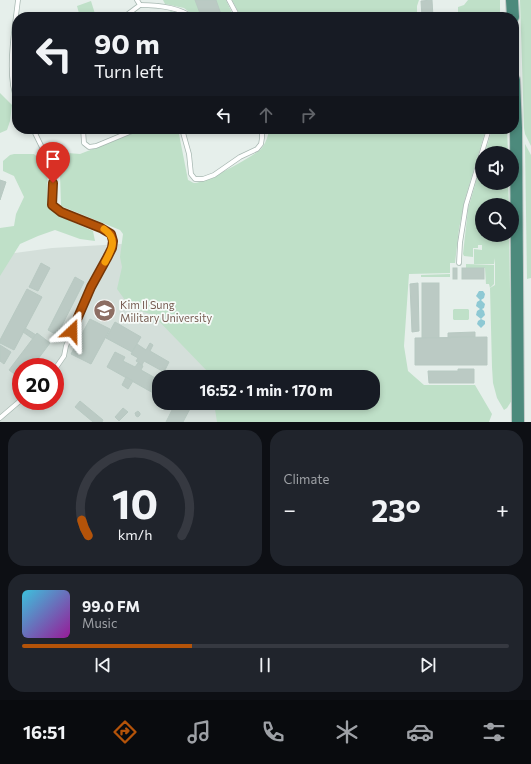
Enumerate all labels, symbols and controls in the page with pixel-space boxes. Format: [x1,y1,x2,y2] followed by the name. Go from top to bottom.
[94,26,160,60] text: 90 m
[28,28,80,80] icon: left
[94,60,163,82] text: Turn left
[213,104,235,126] icon: left
[255,104,277,126] icon: ahead
[297,104,319,126] icon: right
[36,142,70,183] pin
[475,146,519,242] map controls
[475,146,519,190] button: sound
[42,148,64,170] icon: arrive
[475,198,519,242] button: search
[92,298,118,324] school or university icon: Kim Il Sung Military University
[120,298,212,324] place label: Kim Il Sung Military University
[51,310,93,352] position arrow
[12,358,64,410] speed limit sign: 20
[199,381,333,399] text: 16:52 · 1 min · 170 m
[284,471,329,487] text: Climate
[112,477,158,528] text: 10
[371,491,421,528] text: 23°
[284,496,296,523] text: −
[496,496,509,523] text: +
[117,525,152,543] text: km/h
[82,597,140,615] text: 99.0 FM
[82,615,117,631] text: Music
[92,654,114,676] icon: previous
[254,654,276,676] icon: pause
[417,654,439,676] icon: next
[111,718,139,746] icon: directions
[185,718,213,746] icon: music
[259,718,287,746] icon: phone
[333,718,361,746] icon: climate
[406,718,434,746] icon: car
[480,718,508,746] icon: filters
[23,721,66,743] text: 16:51

